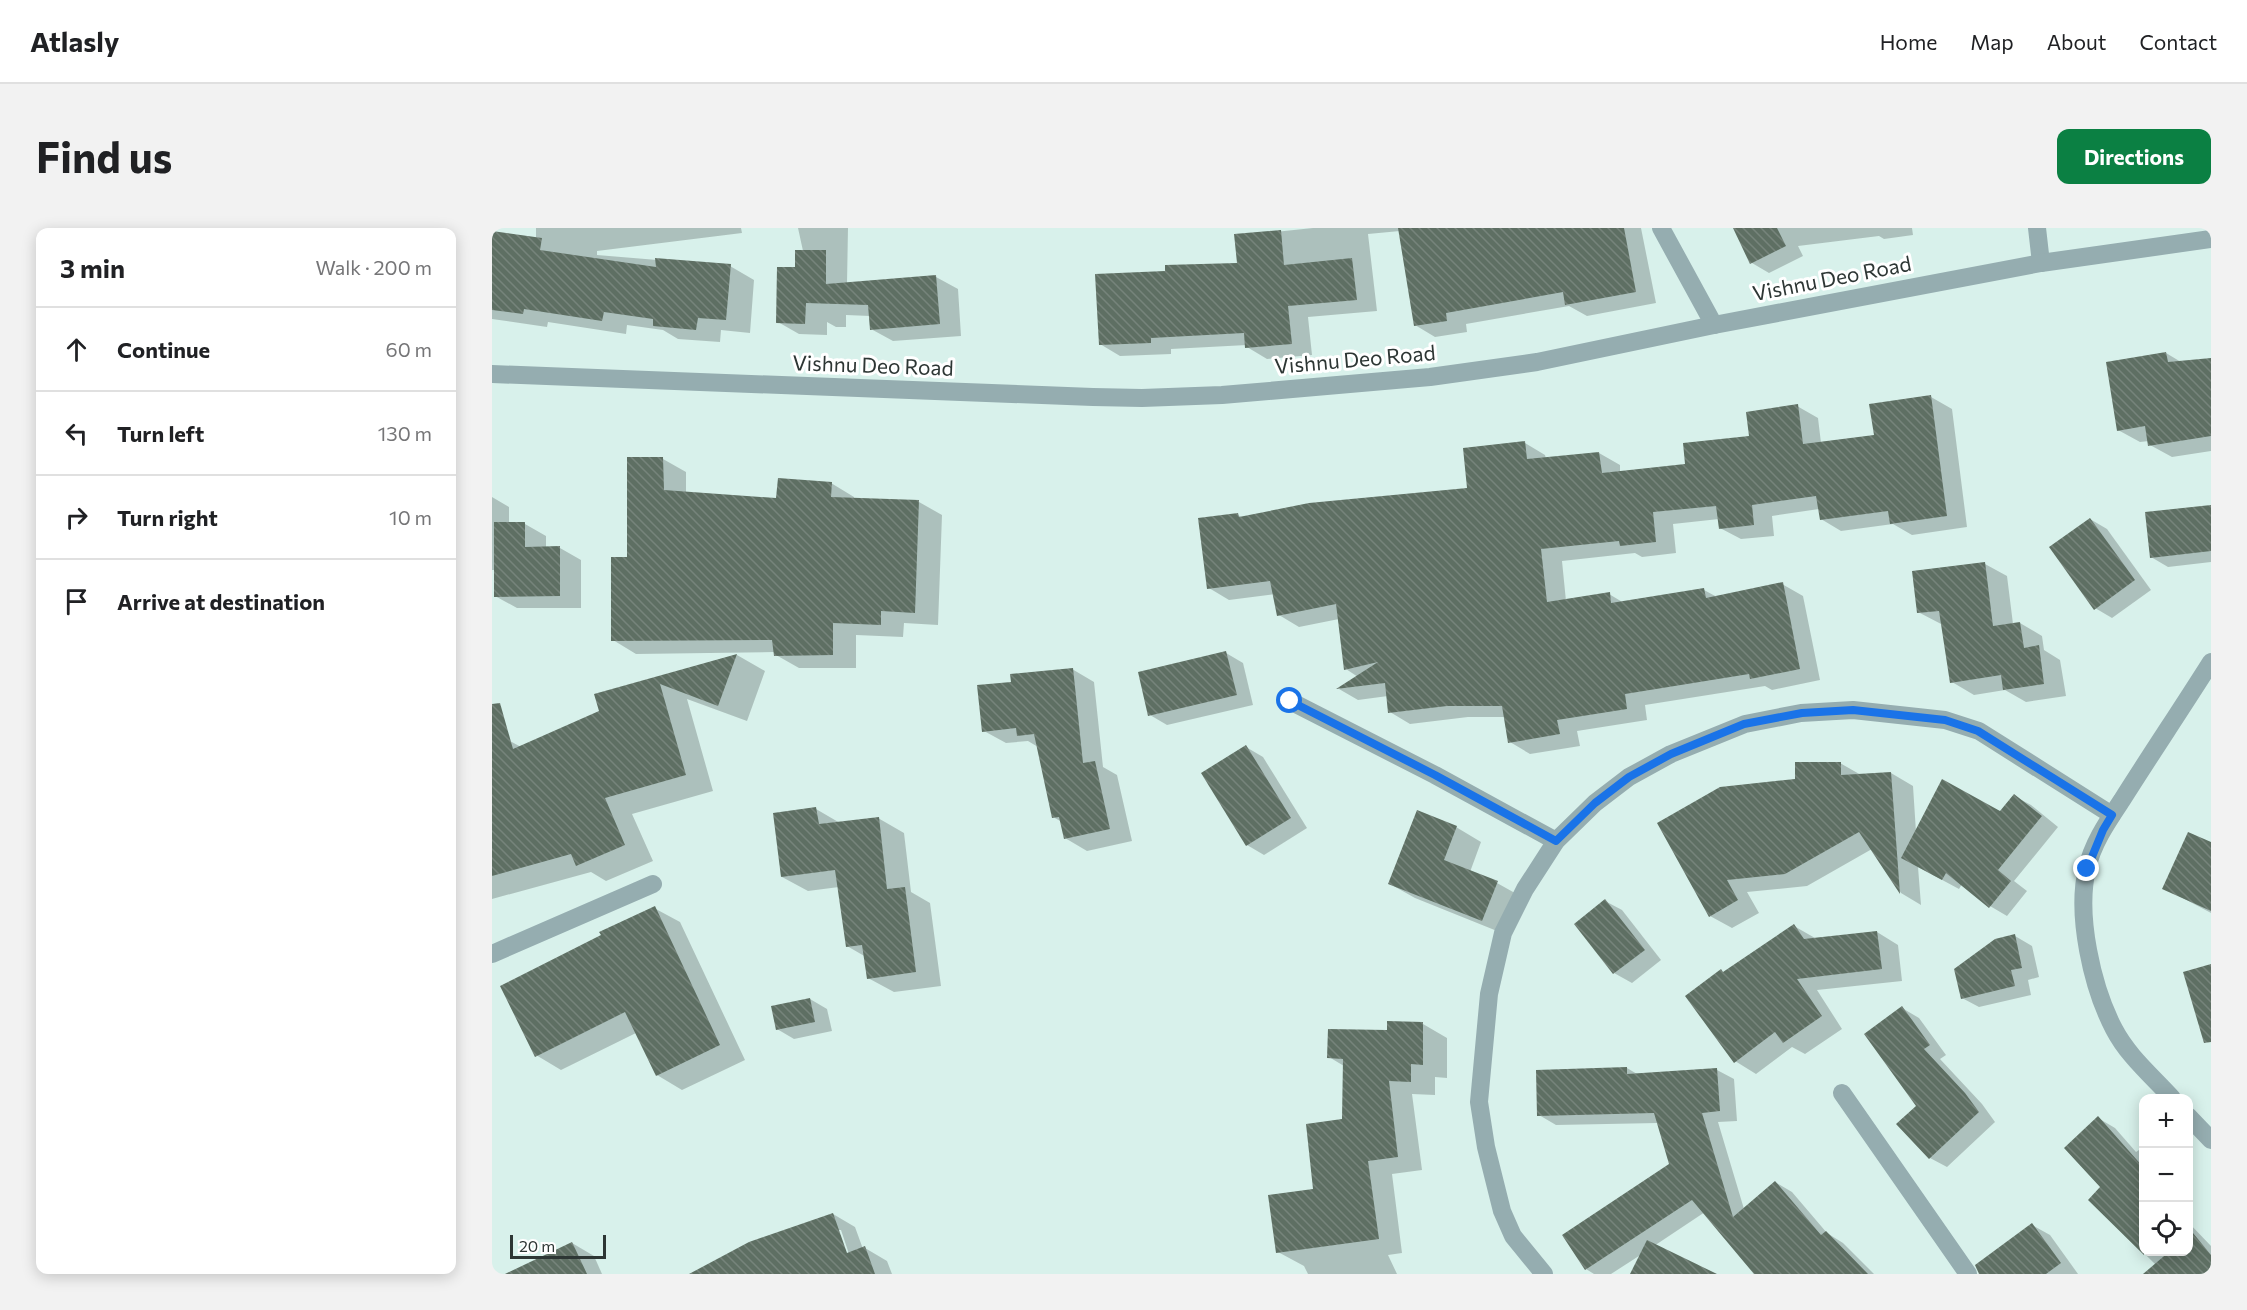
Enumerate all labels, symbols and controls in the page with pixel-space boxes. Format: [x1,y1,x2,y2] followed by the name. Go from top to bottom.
[30,24,119,58] text: Atlasly
[1880,29,1937,54] text: Home
[1970,29,2014,54] text: Map
[2047,29,2106,54] text: About
[2139,29,2217,54] text: Contact
[2057,129,2211,184] button: Directions
[36,130,172,182] text: Find us
[1750,250,1913,305] street label: Vishnu Deo Road
[60,252,125,283] text: 3 min
[315,255,432,279] text: Walk · 200 m
[60,333,93,366] icon: ahead
[117,336,210,363] text: Continue
[386,337,432,361] text: 60 m
[1273,339,1436,378] street label: Vishnu Deo Road
[792,349,954,380] street label: Vishnu Deo Road
[60,417,93,450] icon: left
[117,420,204,447] text: Turn left
[378,421,432,445] text: 130 m
[60,501,93,534] icon: right
[117,504,218,531] text: Turn right
[389,505,432,529] text: 10 m
[60,585,93,618] icon: arrive
[117,588,325,615] text: Arrive at destination
[1276,687,1302,713] route start
[2073,855,2099,881] route end
[2139,1094,2193,1256] map controls
[2139,1094,2193,1148] button: +
[2139,1148,2193,1202] button: −
[2139,1202,2193,1256] button: locate
[510,1232,606,1260] scale bar
[519,1236,555,1255] text: 20 m

